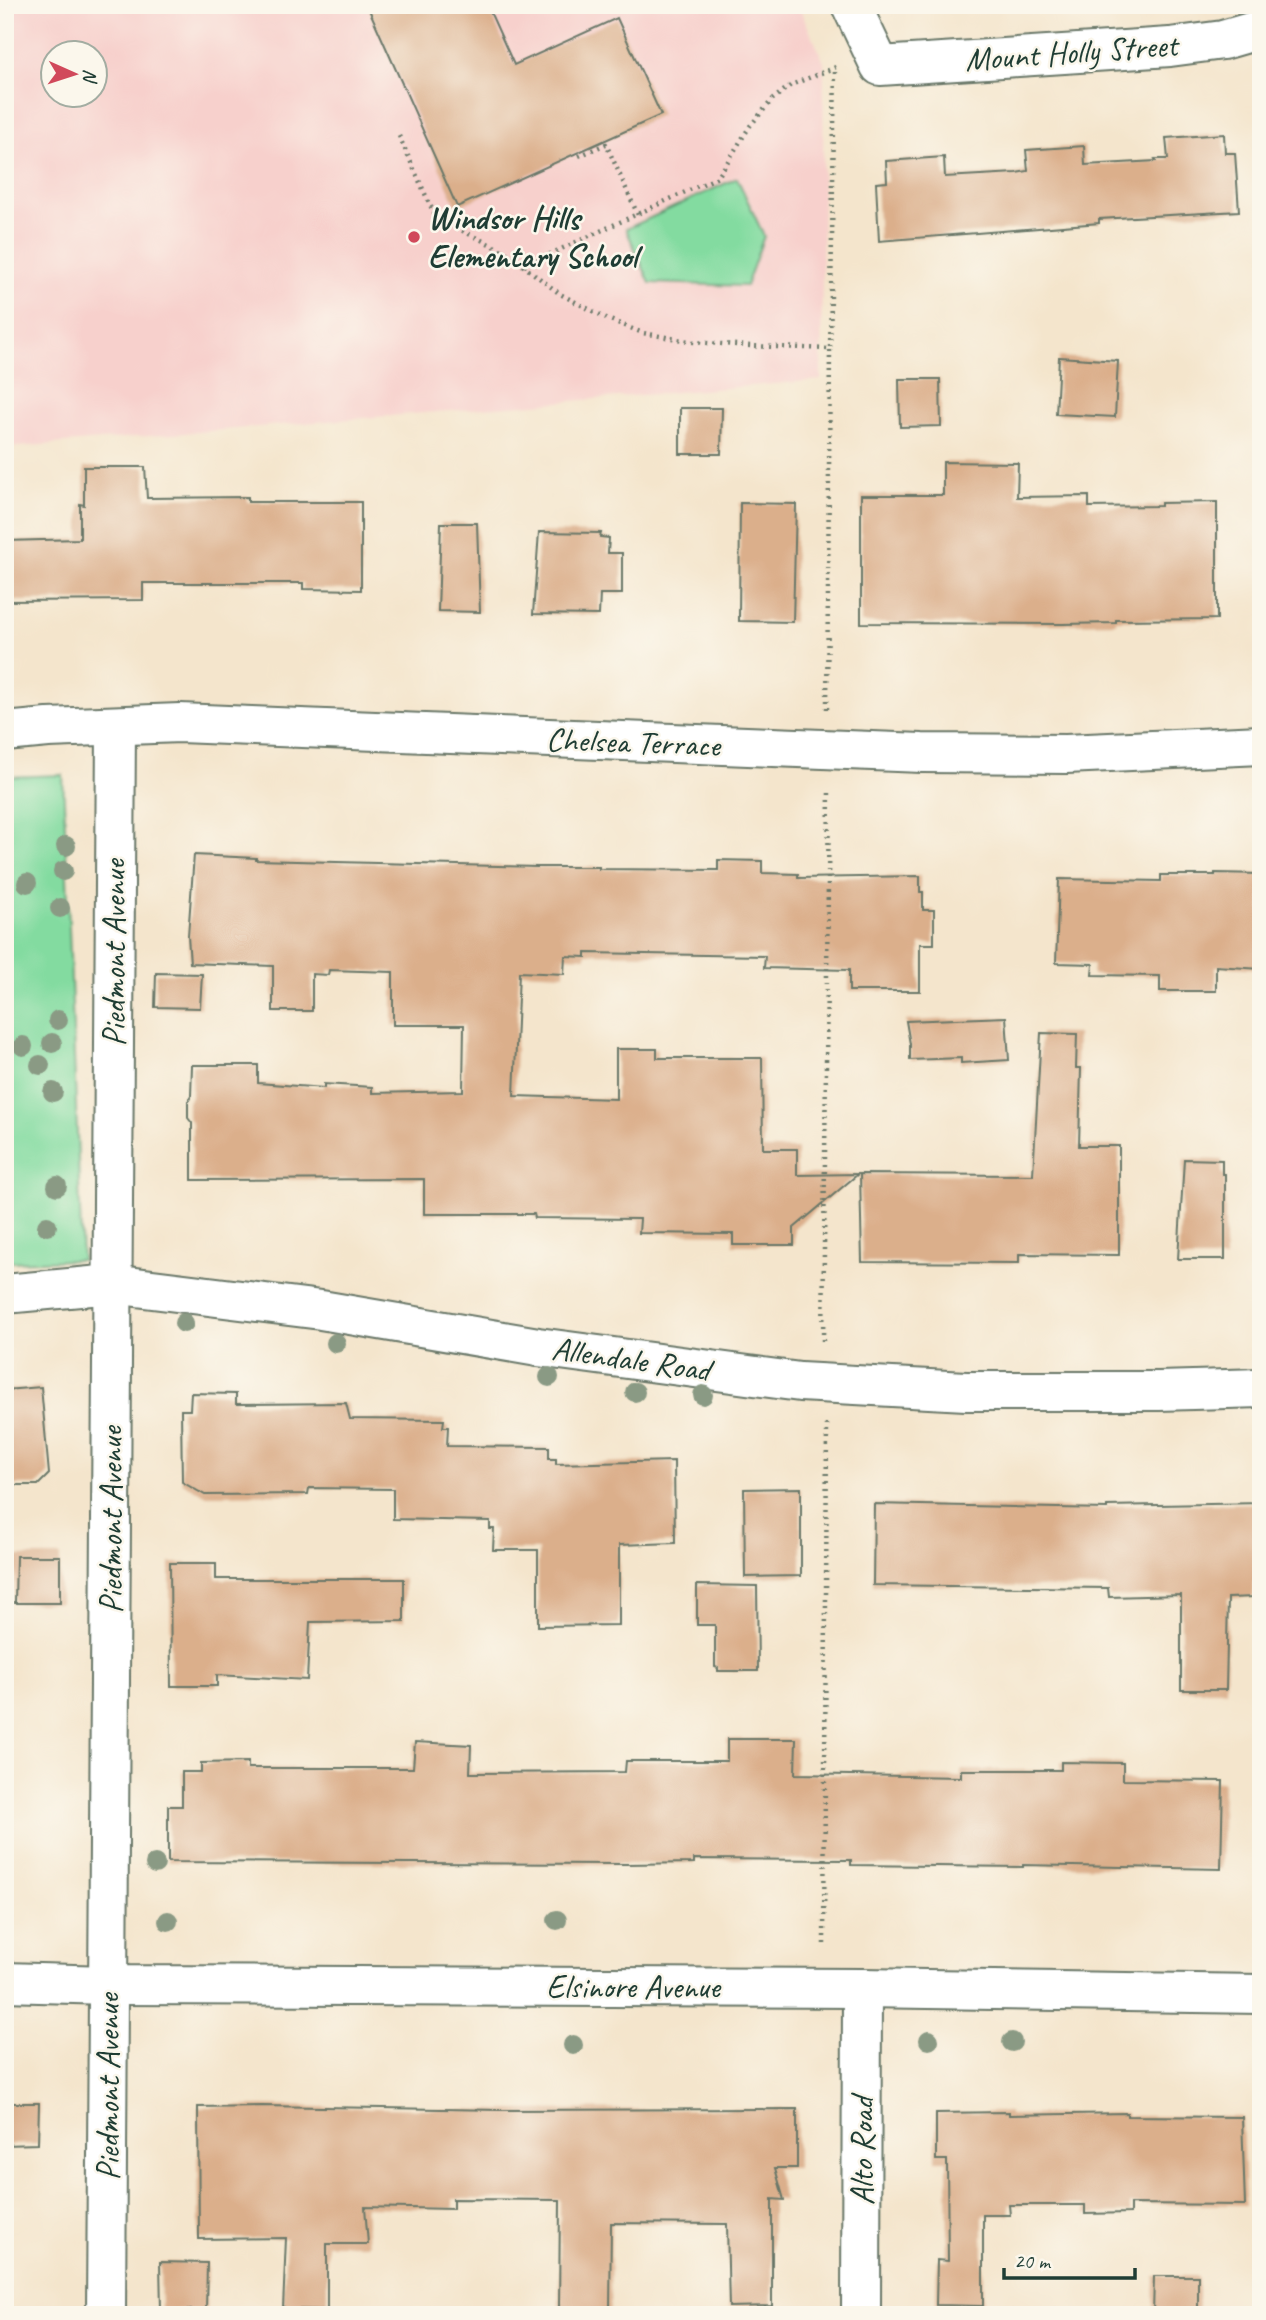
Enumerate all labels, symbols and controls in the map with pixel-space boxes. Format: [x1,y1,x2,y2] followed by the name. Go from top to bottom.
[963,23,1182,80] street label: Mount Holly Street
[38,38,108,108] north arrow
[78,68,102,85] text: N
[428,197,644,277] place label: Windsor Hills Elementary School
[406,229,422,245] marker: Windsor Hills Elementary School
[546,718,723,766] street label: Chelsea Terrace
[93,857,135,1047] street label: Piedmont Avenue
[549,1327,718,1392] street label: Allendale Road
[90,1424,132,1614] street label: Piedmont Avenue
[546,1966,722,2008] street label: Elsinore Avenue
[87,1991,129,2181] street label: Piedmont Avenue
[841,2092,883,2205] street label: Alto Road
[1004,2236,1135,2280] scale bar
[1014,2248,1052,2274] text: 20 m

